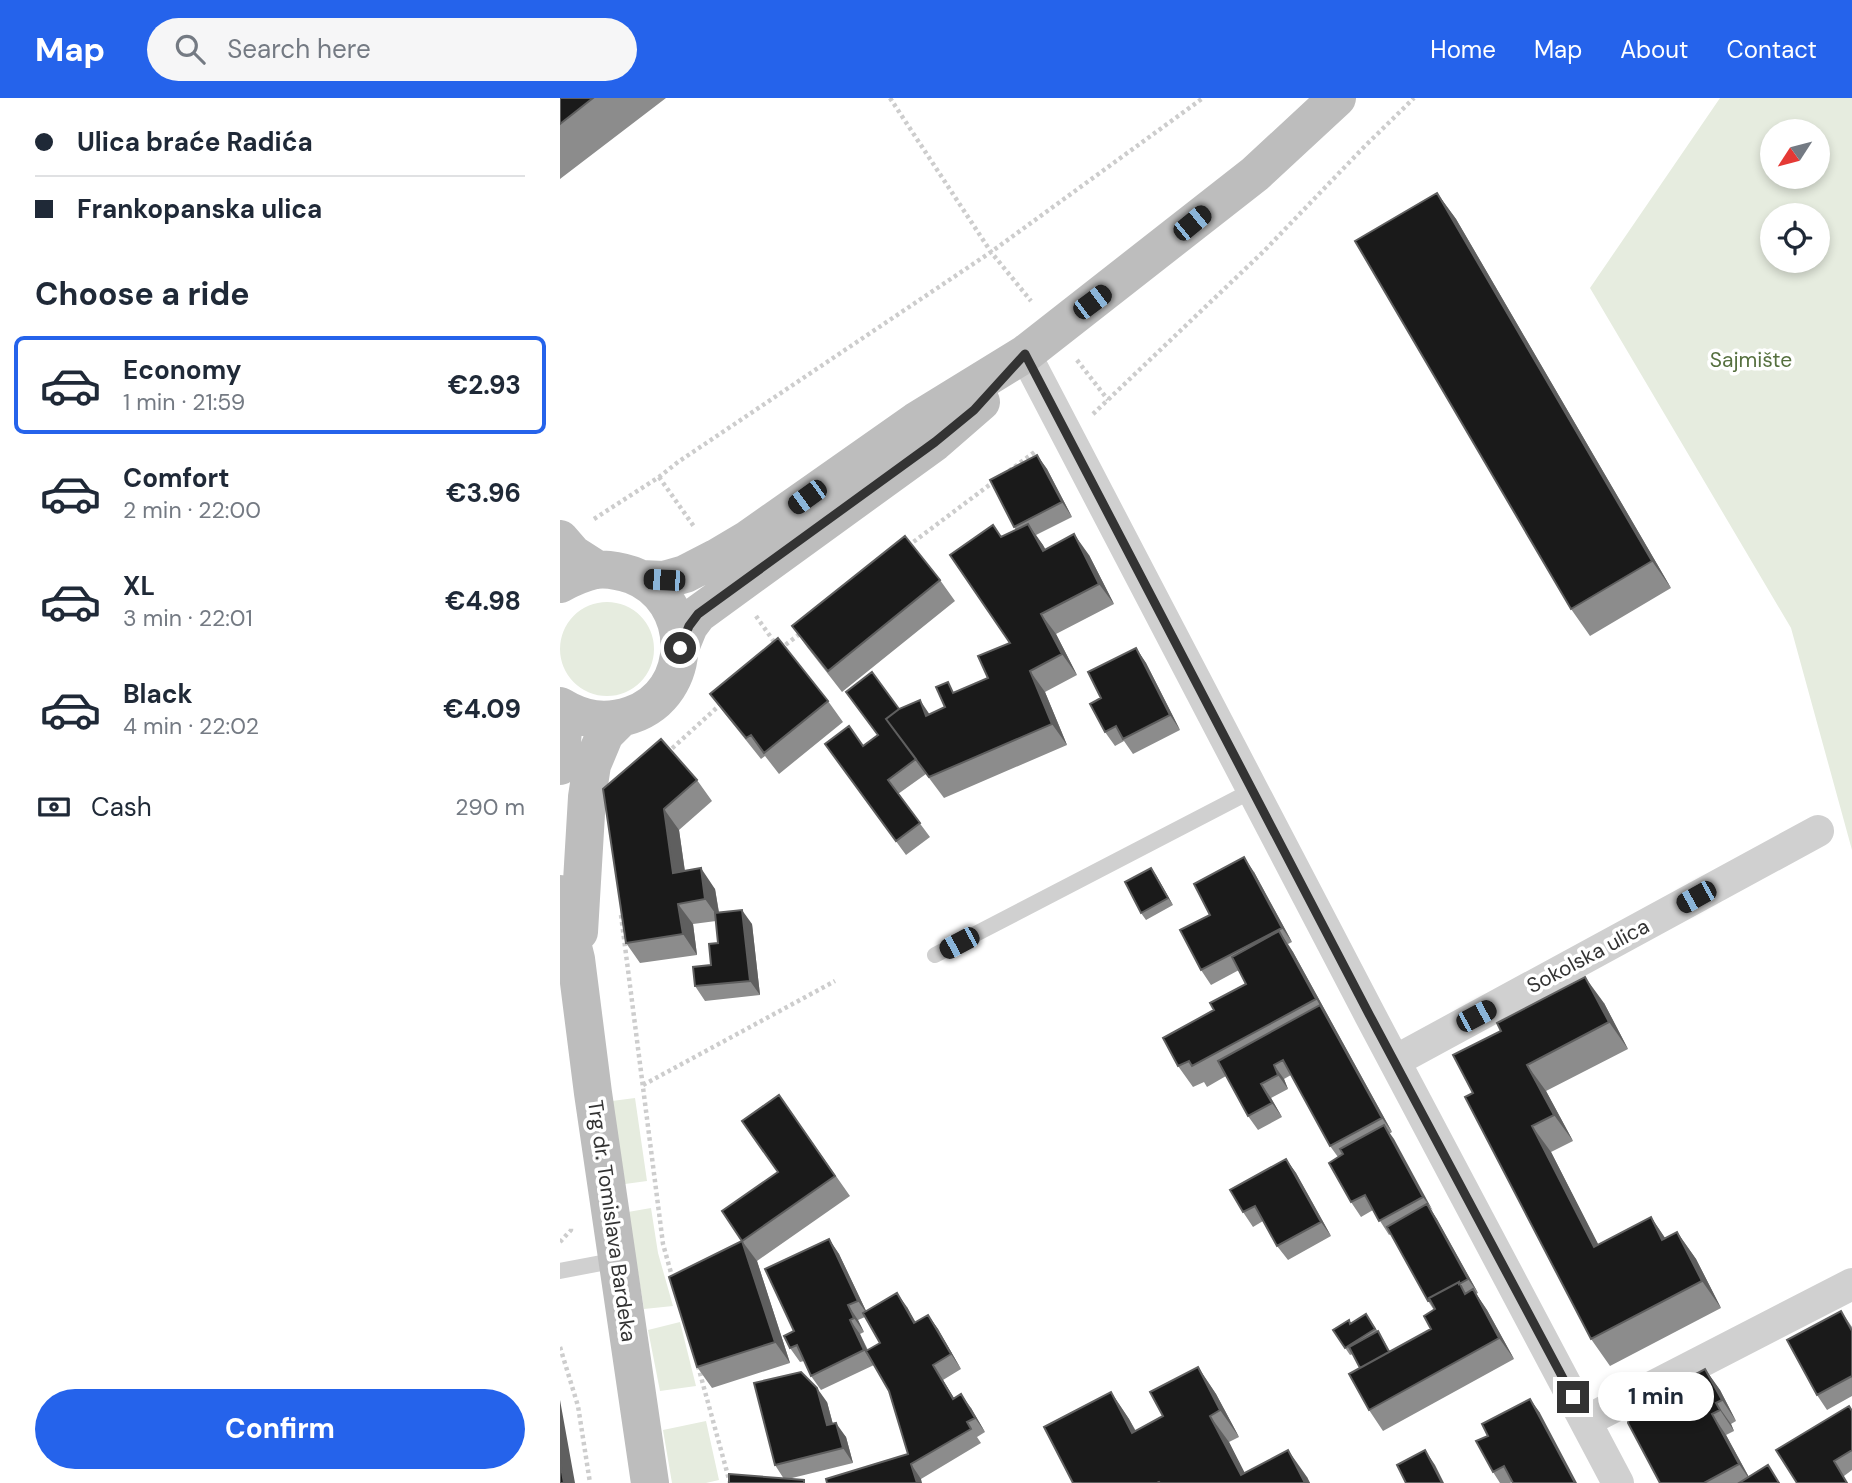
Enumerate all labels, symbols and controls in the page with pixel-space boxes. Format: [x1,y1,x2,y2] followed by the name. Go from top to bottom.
[147,18,637,81] search box
[35,28,105,71] text: Map
[171,30,209,68] icon: search
[227,32,371,66] text: Search here
[1430,34,1496,65] text: Home
[1534,34,1582,65] text: Map
[1620,34,1689,65] text: About
[1727,34,1817,65] text: Contact
[1760,119,1830,189] north arrow
[1760,119,1830,273] map controls
[77,125,313,159] text: Ulica braće Radića
[77,192,322,226] text: Frankopanska ulica
[1170,202,1215,244] car
[1760,203,1830,273] button: locate
[35,273,250,315] text: Choose a ride
[1069,281,1116,323] car
[1710,346,1792,374] park label: Sajmište
[123,353,241,387] text: Economy
[39,354,102,417] icon: car
[448,368,521,402] text: €2.93
[123,387,245,417] text: 1 min · 21:59
[123,461,229,495] text: Comfort
[39,462,102,525] icon: car
[446,476,521,510] text: €3.96
[784,476,831,518] car
[123,495,261,525] text: 2 min · 22:00
[643,568,686,592] car
[123,569,155,603] text: XL
[39,570,102,633] icon: car
[445,584,521,618] text: €4.98
[123,603,253,633] text: 3 min · 22:01
[664,632,696,664] route start
[123,677,193,711] text: Black
[39,678,102,741] icon: car
[443,692,521,726] text: €4.09
[123,711,259,741] text: 4 min · 22:02
[35,788,73,826] icon: cash
[91,790,152,824] text: Cash
[455,792,525,822] text: 290 m
[1673,878,1720,916] car
[1522,912,1654,1000] street label: Sokolska ulica
[936,924,983,962] car
[1453,997,1500,1035] car
[581,1098,643,1344] street label: Trg dr. Tomislava Bardeka
[1598,1372,1713,1422] callout: 1 min
[1557,1381,1589,1413] route end
[1628,1381,1684,1411] text: 1 min
[35,1389,525,1469] button: Confirm

